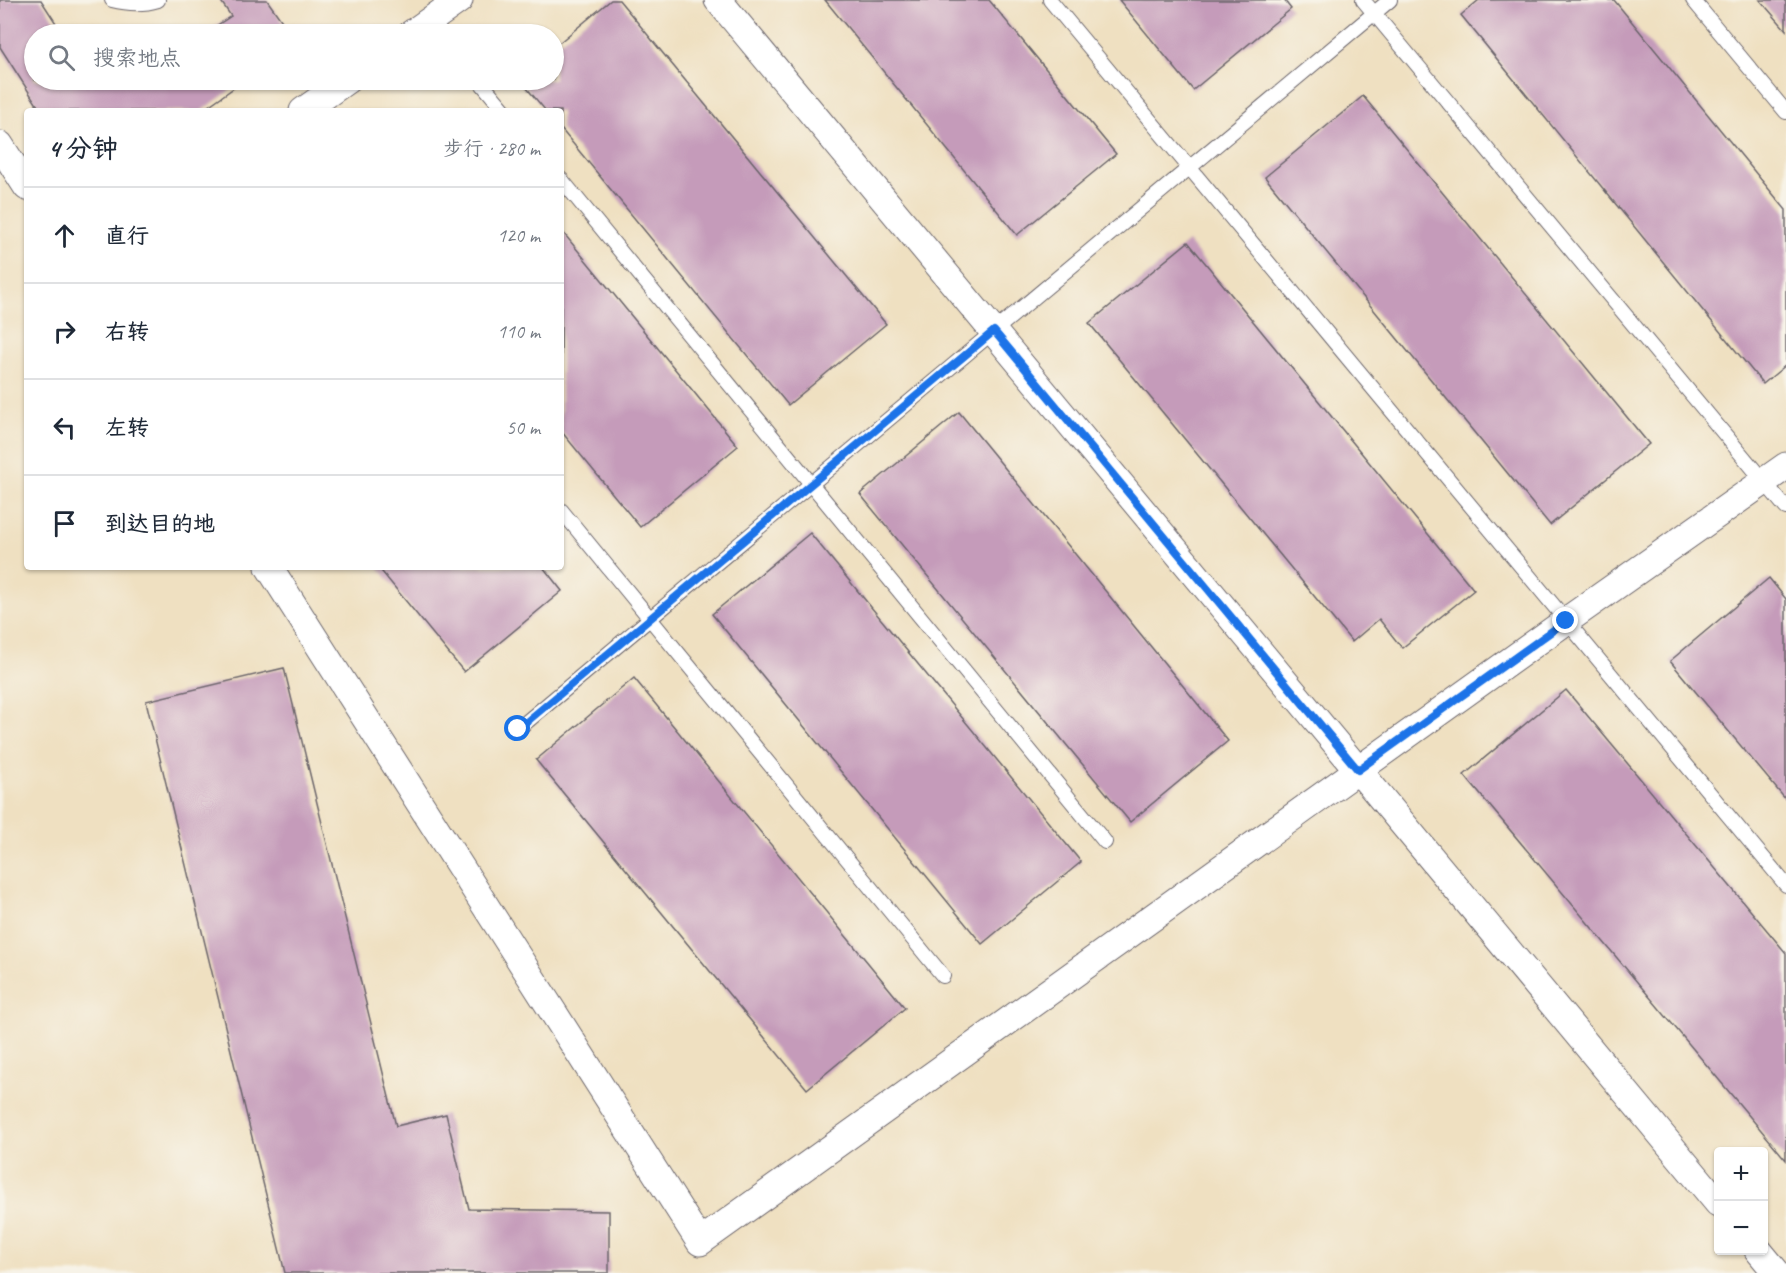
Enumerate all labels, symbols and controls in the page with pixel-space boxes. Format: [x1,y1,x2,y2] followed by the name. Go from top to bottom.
[24,24,564,90] search box
[45,41,78,74] icon: search
[93,44,181,72] text: 搜索地点
[48,132,118,165] text: 4 分钟
[444,136,540,161] text: 步行 · 280 m
[48,219,81,252] icon: ahead
[105,222,149,250] text: 直行
[497,223,540,248] text: 120 m
[48,315,81,348] icon: right
[105,318,149,346] text: 右转
[497,319,540,344] text: 110 m
[48,411,81,444] icon: left
[105,414,149,442] text: 左转
[506,415,540,440] text: 50 m
[48,507,81,540] icon: arrive
[105,510,215,538] text: 到达目的地
[1552,607,1578,633] route end
[504,715,530,741] route start
[1714,1147,1768,1255] map controls
[1714,1147,1768,1201] button: +
[1714,1201,1768,1255] button: −

